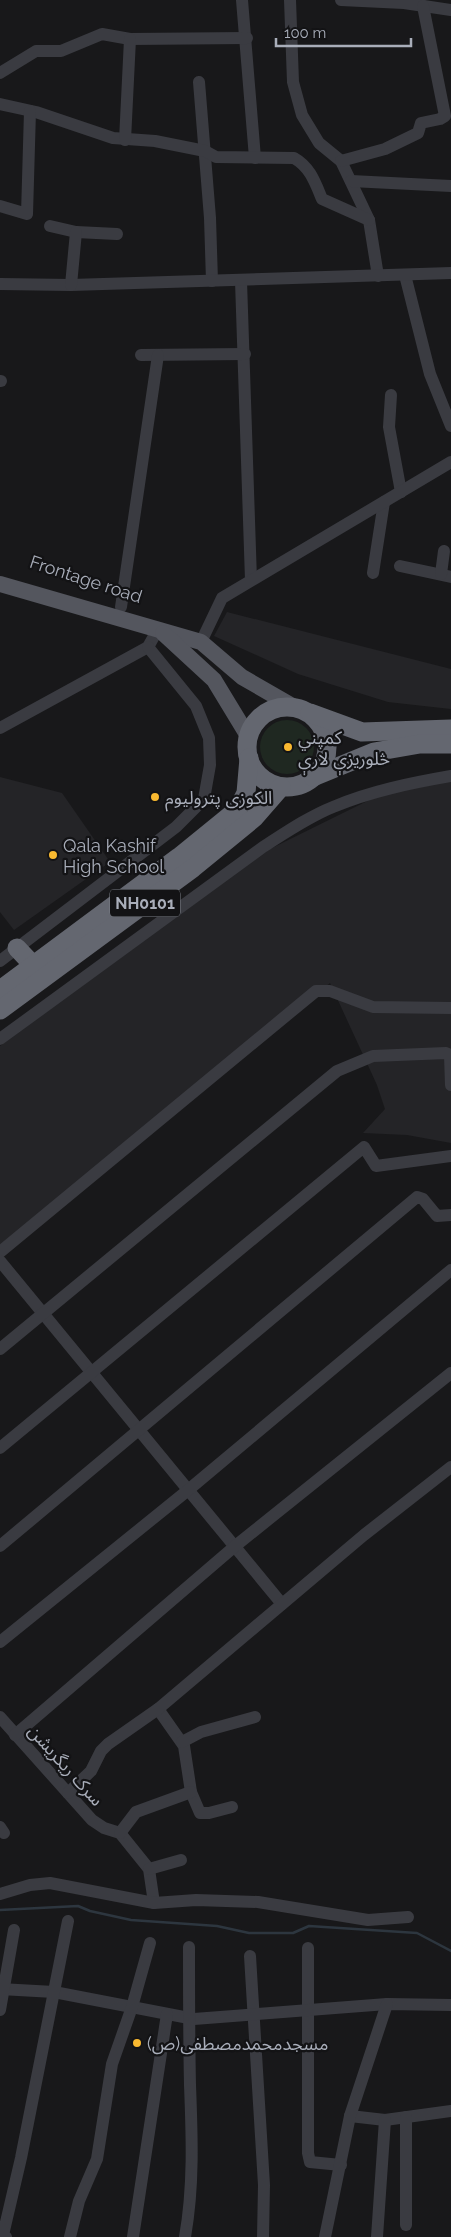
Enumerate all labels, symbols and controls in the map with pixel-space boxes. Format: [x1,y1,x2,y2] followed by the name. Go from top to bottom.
[276,15,411,47] scale bar
[284,24,326,42] text: 100 m
[27,551,145,607] street label: Frontage road
[298,727,390,775] place label: کمپني څلوريزې لارې
[282,741,294,753] marker: کمپني څلوريزې لارې
[165,787,272,812] place label: الکوزی پترولیوم
[149,791,161,803] marker: الکوزی پترولیوم
[63,835,164,877] place label: Qala Kashif High School
[47,849,59,861] marker: Qala Kashif High School
[110,890,180,916] road number: NH0101
[23,1720,108,1811] street label: سرک ریگریشن
[147,2033,328,2055] place label: مسجدمحمدمصطفی(ص)
[131,2037,143,2049] marker: مسجدمحمدمصطفی(ص)

